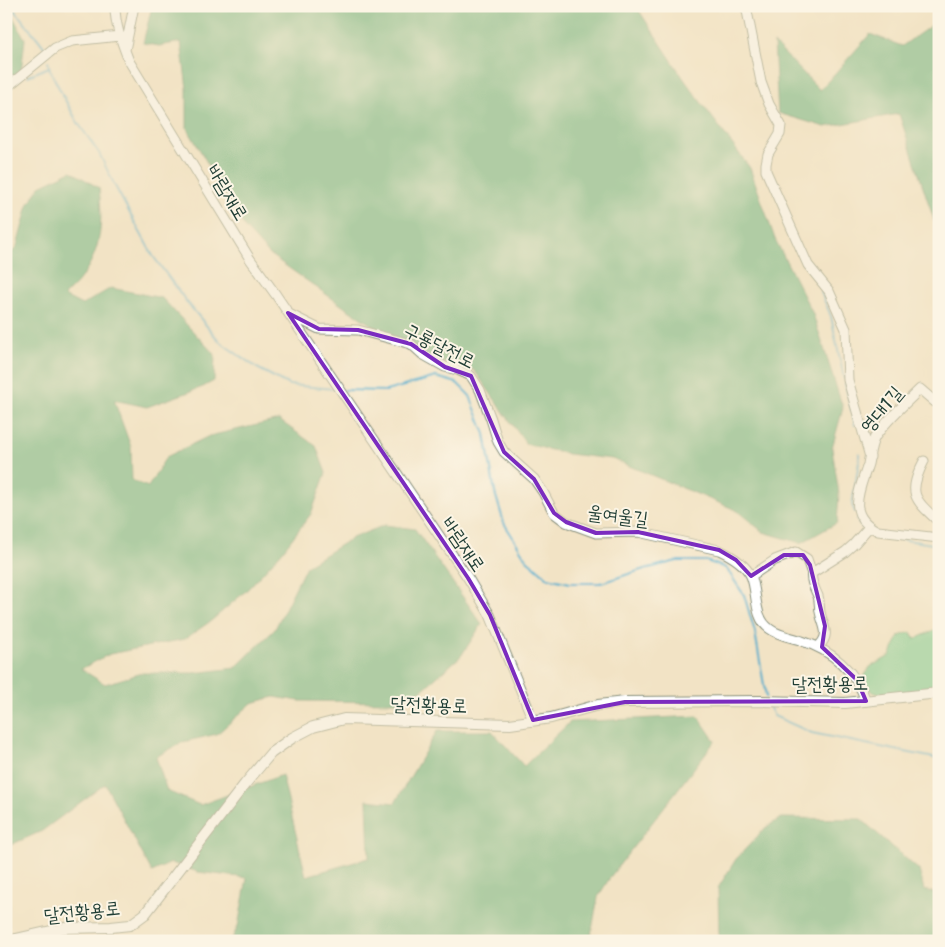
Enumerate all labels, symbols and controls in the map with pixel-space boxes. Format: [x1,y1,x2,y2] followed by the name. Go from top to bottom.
[201,160,254,225] street label: 바람재로
[400,317,480,374] street label: 구룡달전로
[855,381,908,438] street label: 영대1길
[586,499,650,532] street label: 울여울길
[436,512,491,577] street label: 바람재로
[792,670,868,697] street label: 달전황용로
[390,691,468,718] street label: 달전황용로
[43,895,121,928] street label: 달전황용로

